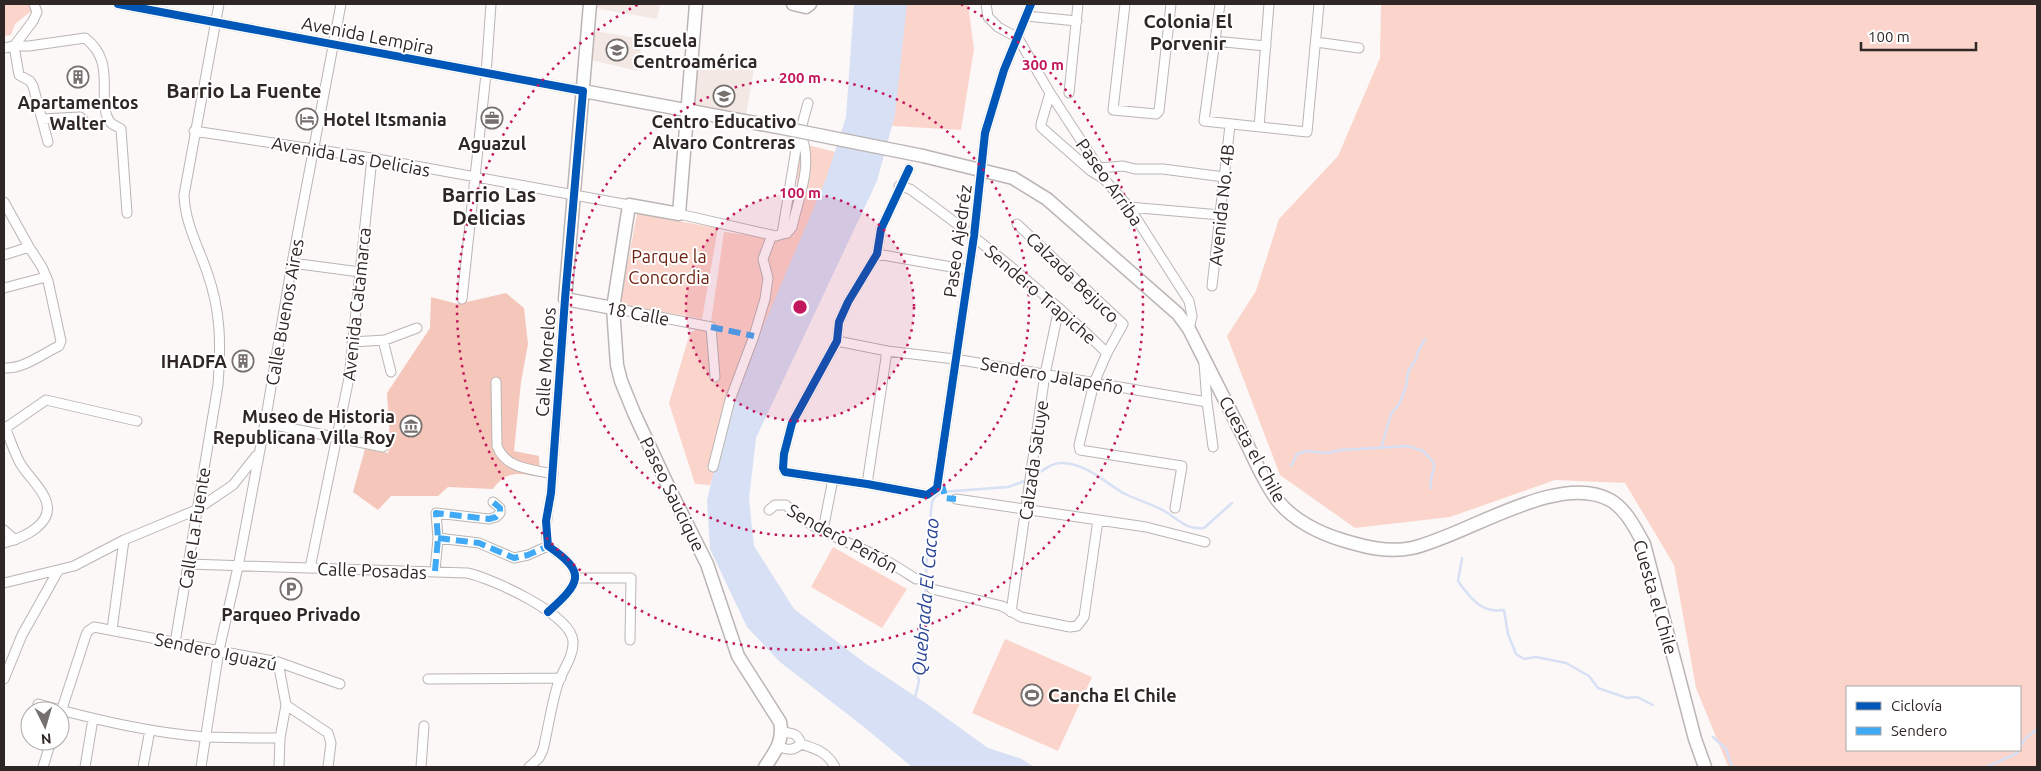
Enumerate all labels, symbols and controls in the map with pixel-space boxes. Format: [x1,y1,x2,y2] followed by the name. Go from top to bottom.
[1144,10,1233,54] district label: Colonia El Porvenir
[300,12,436,58] street label: Avenida Lempira
[1861,20,1976,52] scale bar
[1868,28,1910,45] text: 100 m
[633,30,757,71] place label: Escuela Centroamérica
[605,38,629,62] school or university icon: Escuela Centroamérica
[1022,56,1064,73] text: 300 m
[66,65,90,89] building icon: Apartamentos Walter
[779,69,821,86] text: 200 m
[166,79,322,102] district label: Barrio La Fuente
[712,84,736,108] school or university icon: Centro Educativo Alvaro Contreras
[17,92,139,133] place label: Apartamentos Walter
[480,106,504,130] office icon: Aguazul
[295,107,319,131] hotel icon: Hotel Itsmania
[323,109,447,129] place label: Hotel Itsmania
[651,111,797,152] place label: Centro Educativo Alvaro Contreras
[270,132,432,180] street label: Avenida Las Delicias
[458,133,527,153] place label: Aguazul
[1073,135,1147,229] street label: Paseo Arriba
[1205,143,1237,267] street label: Avenida No. 4B
[442,183,536,229] district label: Barrio Las Delicias
[939,183,975,299] street label: Paseo Ajedréz
[779,184,821,201] text: 100 m
[338,226,374,382] street label: Avenida Catamarca
[1022,228,1124,326] street label: Calzada Bejuco
[261,237,307,387] street label: Calle Buenos Aires
[981,240,1101,348] street label: Sendero Trapiche
[628,246,710,287] park label: Parque la Concordia
[605,297,671,329] street label: 18 Calle
[791,298,809,316] centre of rings
[531,306,559,417] street label: Calle Morelos
[231,349,255,373] building icon: IHADFA
[161,351,227,371] place label: IHADFA
[979,353,1125,397] street label: Sendero Jalapeño
[1216,392,1290,506] street label: Cuesta el Chile
[1015,399,1051,521] street label: Calzada Satuye
[213,406,395,447] place label: Museo de Historia Republicana Villa Roy
[399,414,423,438] museum icon: Museo de Historia Republicana Villa Roy
[637,434,709,554] street label: Paseo Saucique
[175,466,213,590] street label: Calle La Fuente
[784,499,902,577] street label: Sendero Peñón
[907,517,943,677] water label: Quebrada El Cacao
[1630,537,1682,657] street label: Cuesta el Chile
[317,558,427,582] street label: Calle Posadas
[279,577,303,601] parking icon: Parqueo Privado
[221,604,361,624] place label: Parqueo Privado
[153,628,279,674] street label: Sendero Iguazú
[1020,683,1044,707] sports icon: Cancha El Chile
[1048,685,1177,705] place label: Cancha El Chile
[1846,686,2021,751] legend
[1891,697,1942,714] text: Ciclovía
[20,701,70,751] north arrow
[1891,722,1947,739] text: Sendero
[40,731,52,747] text: N

